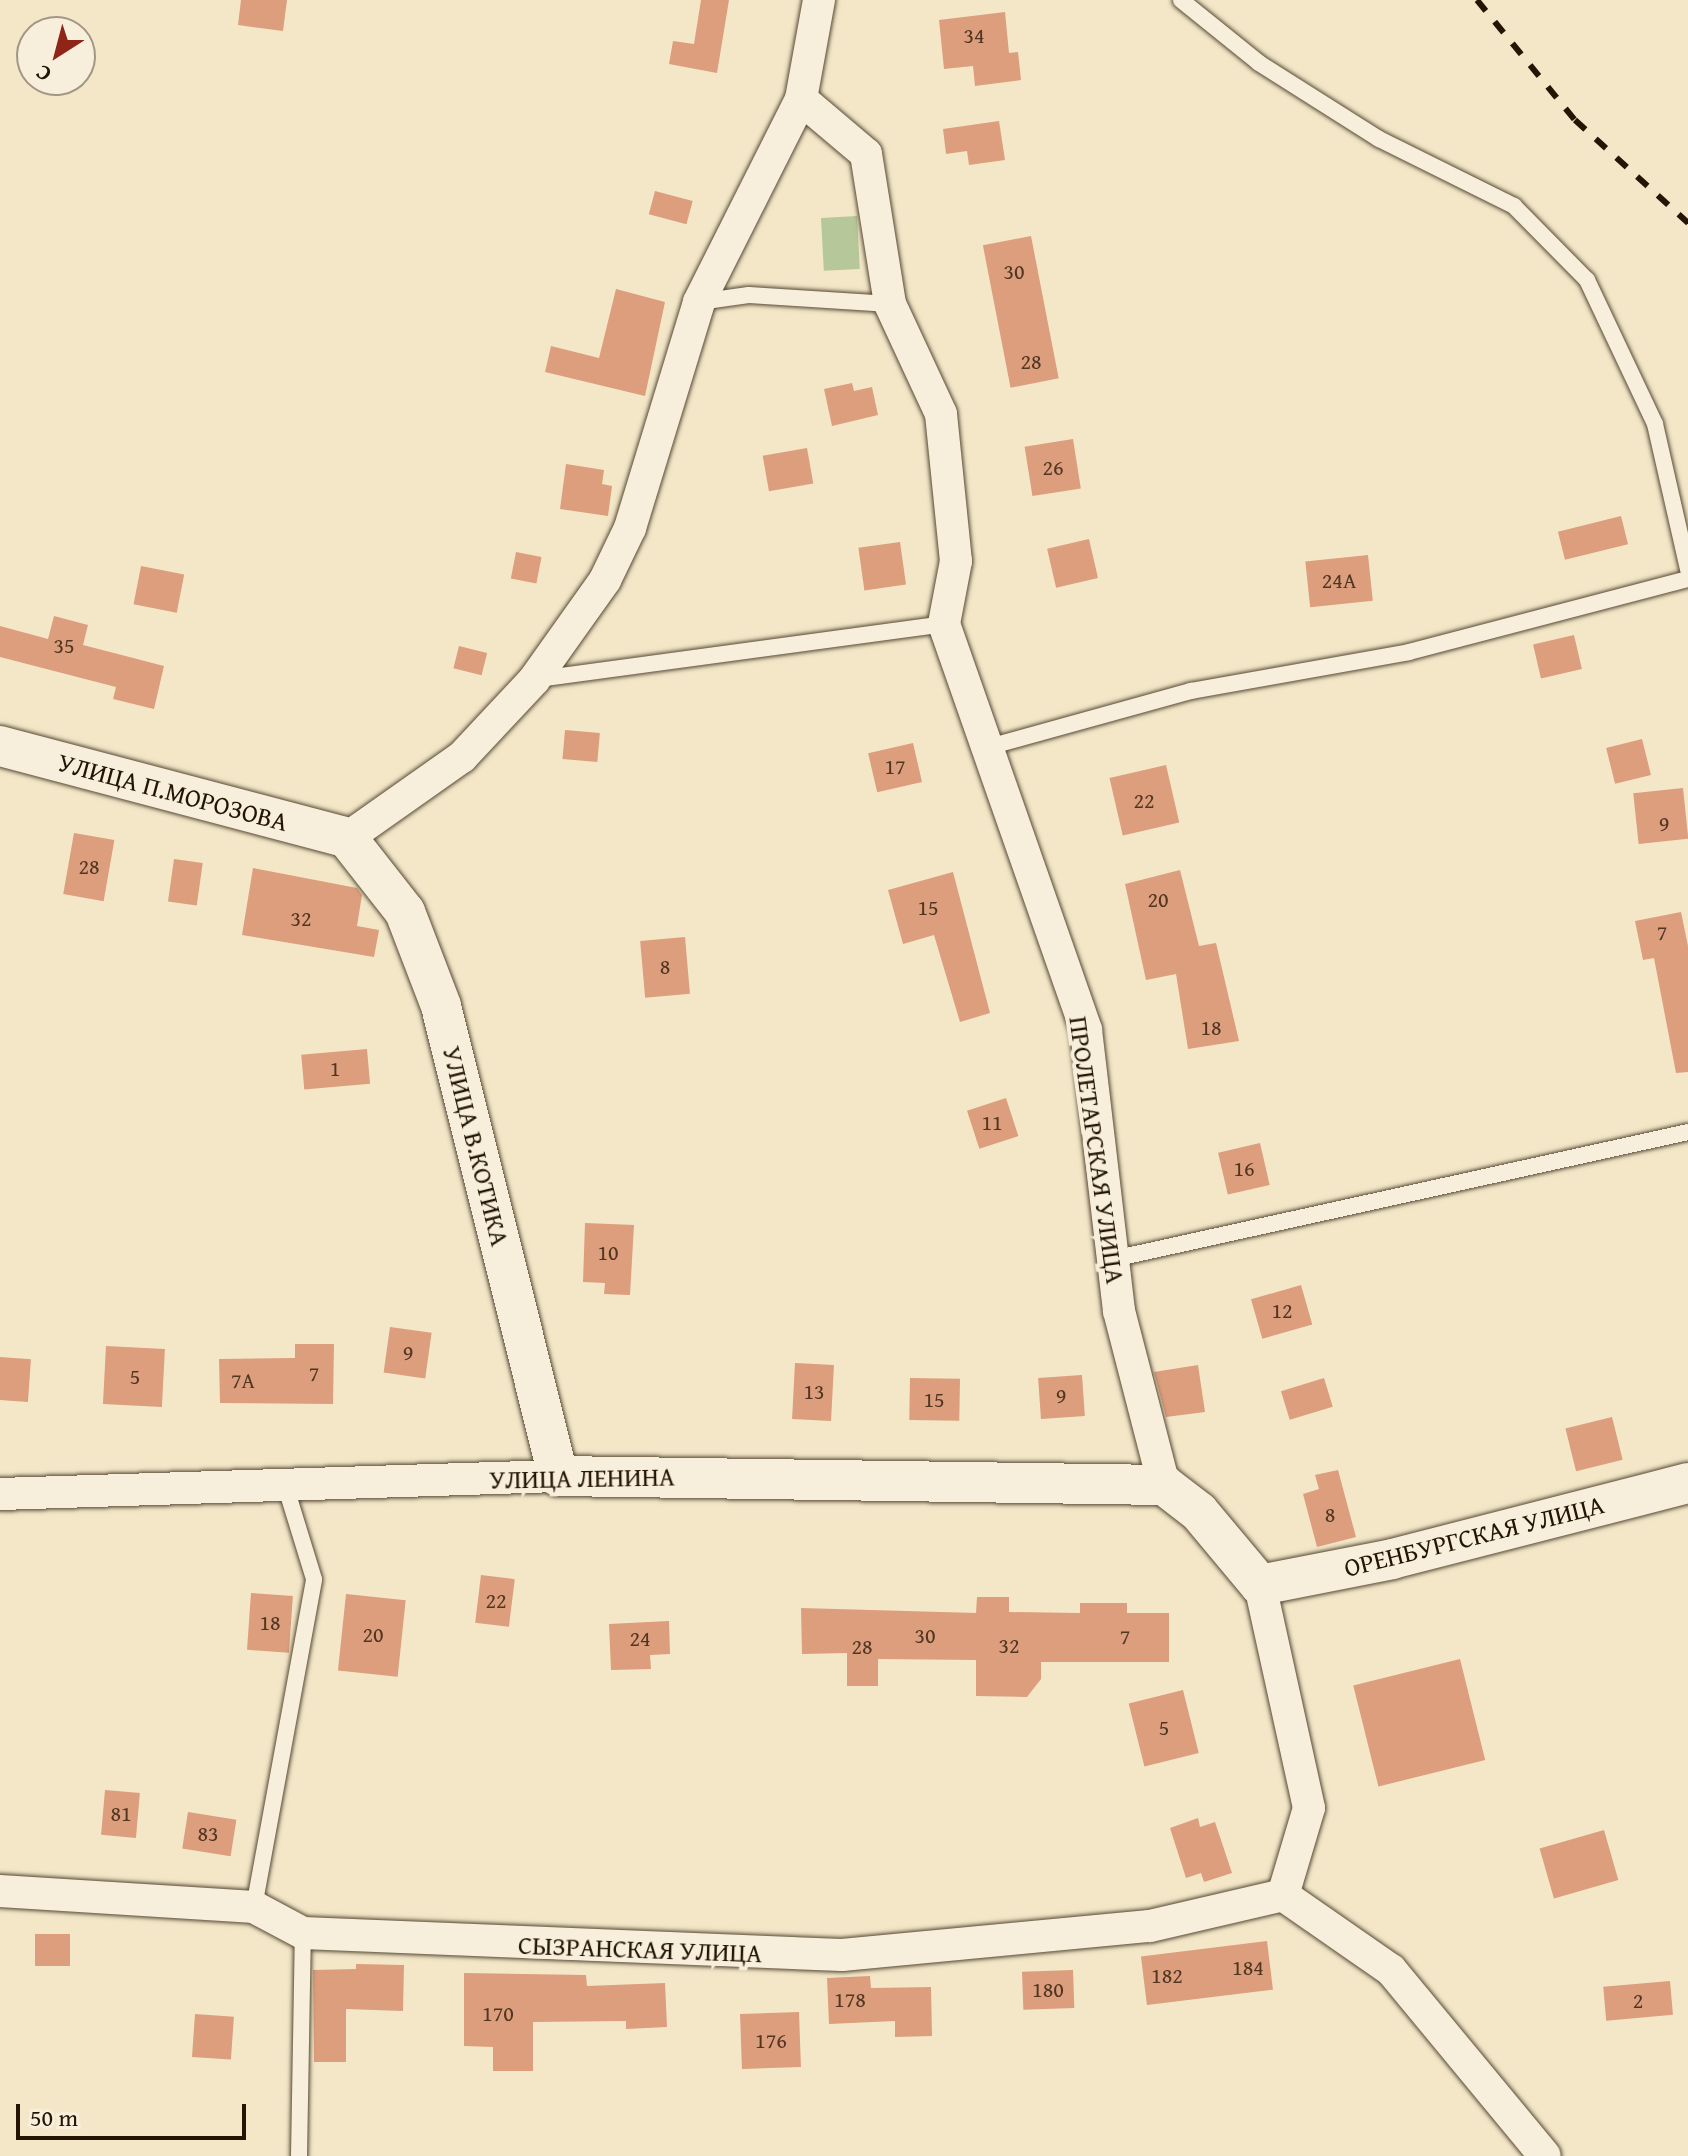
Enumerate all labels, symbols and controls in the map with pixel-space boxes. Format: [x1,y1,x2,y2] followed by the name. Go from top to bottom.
[16,16,96,96] north arrow
[963,23,985,49] house number: 34
[29,57,58,90] text: С
[1003,259,1025,285] house number: 30
[1020,349,1042,375] house number: 28
[1042,455,1064,481] house number: 26
[1322,568,1356,594] house number: 24А
[53,633,75,659] house number: 35
[55,746,291,838] street label: УЛИЦА П.МОРОЗОВА
[884,754,906,780] house number: 17
[1133,788,1155,814] house number: 22
[1659,811,1669,837] house number: 9
[78,854,100,880] house number: 28
[1147,887,1169,913] house number: 20
[917,895,939,921] house number: 15
[290,906,312,932] house number: 32
[1657,920,1667,946] house number: 7
[660,954,670,980] house number: 8
[1063,1014,1131,1286] street label: ПРОЛЕТАРСКАЯ УЛИЦА
[1200,1015,1222,1041] house number: 18
[436,1043,516,1249] street label: УЛИЦА В.КОТИКА
[330,1056,340,1082] house number: 1
[981,1110,1003,1136] house number: 11
[1233,1156,1255,1182] house number: 16
[597,1240,619,1266] house number: 10
[1271,1298,1293,1324] house number: 12
[403,1340,413,1366] house number: 9
[309,1361,319,1387] house number: 7
[130,1364,140,1390] house number: 5
[231,1368,255,1394] house number: 7А
[803,1379,825,1405] house number: 13
[1056,1383,1066,1409] house number: 9
[923,1387,945,1413] house number: 15
[489,1461,675,1495] street label: УЛИЦА ЛЕНИНА
[1341,1489,1607,1583] street label: ОРЕНБУРГСКАЯ УЛИЦА
[1325,1502,1335,1528] house number: 8
[485,1588,507,1614] house number: 22
[259,1610,281,1636] house number: 18
[362,1622,384,1648] house number: 20
[914,1623,936,1649] house number: 30
[1120,1624,1130,1650] house number: 7
[629,1626,651,1652] house number: 24
[998,1633,1020,1659] house number: 32
[851,1634,873,1660] house number: 28
[1159,1715,1169,1741] house number: 5
[110,1801,132,1827] house number: 81
[197,1821,219,1847] house number: 83
[518,1929,762,1969] street label: СЫЗРАНСКАЯ УЛИЦА
[1232,1955,1264,1981] house number: 184
[1151,1963,1183,1989] house number: 182
[1032,1977,1064,2003] house number: 180
[834,1987,866,2013] house number: 178
[1633,1988,1643,2014] house number: 2
[482,2001,514,2027] house number: 170
[755,2028,787,2054] house number: 176
[20,2088,250,2138] scale bar
[30,2100,78,2135] text: 50 m

